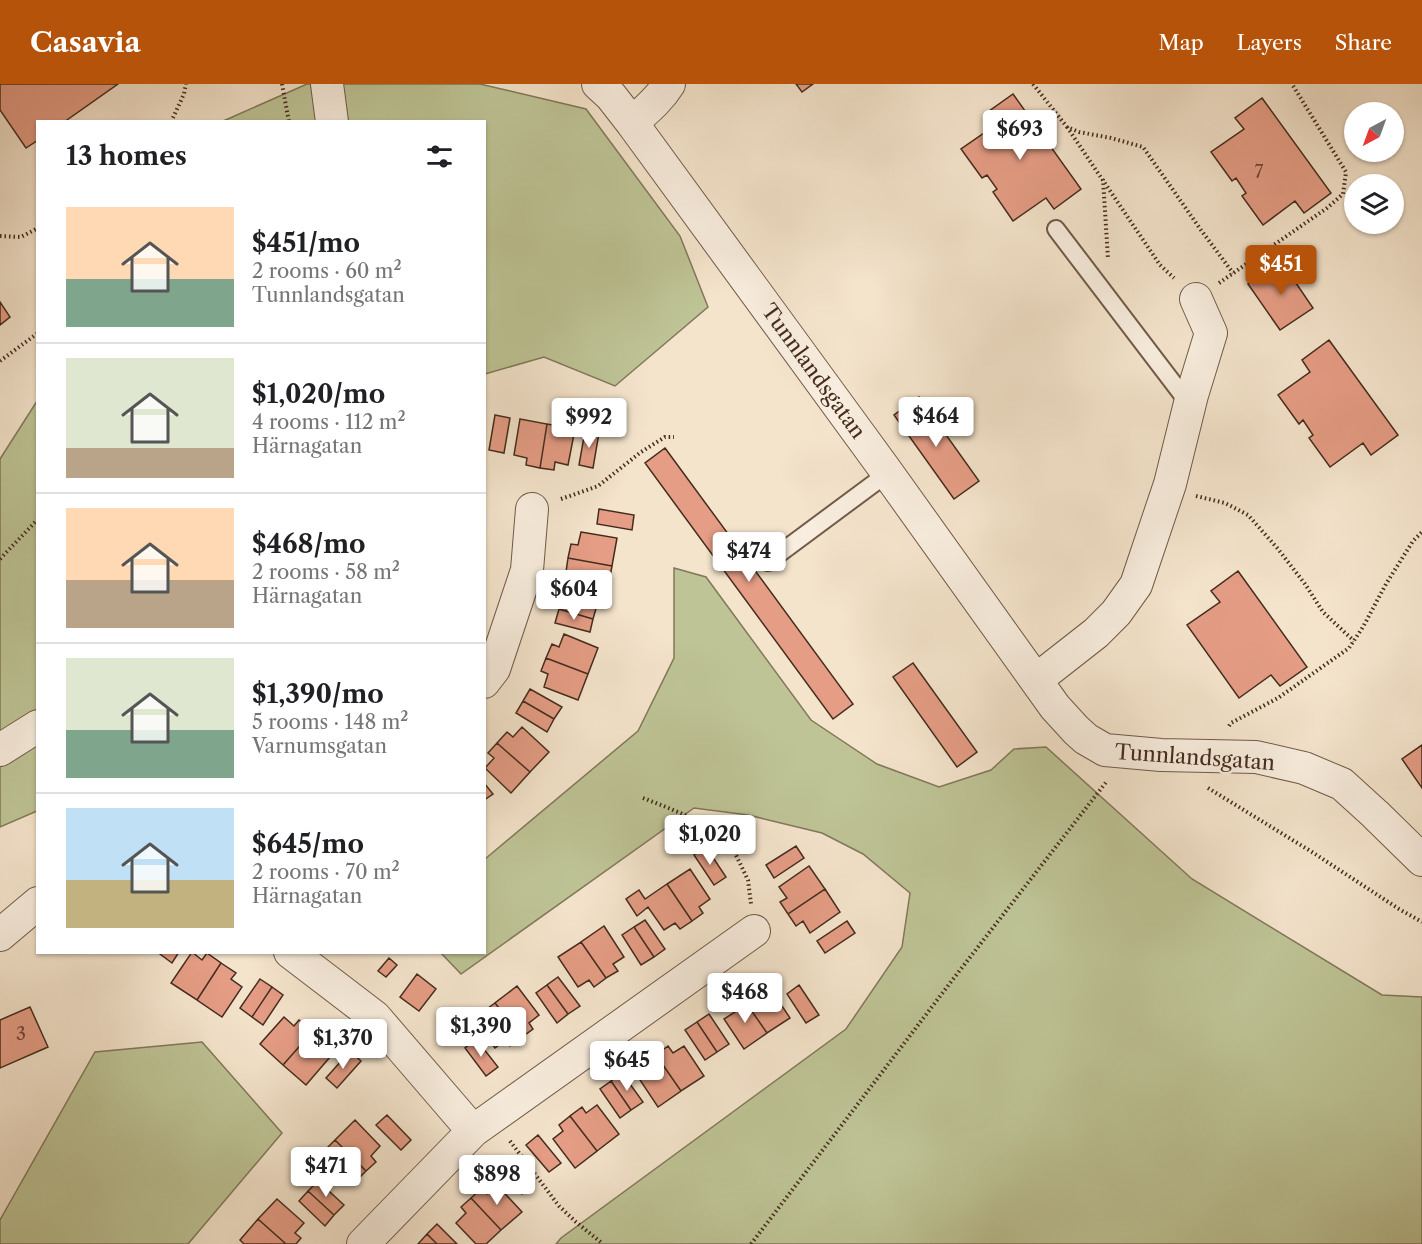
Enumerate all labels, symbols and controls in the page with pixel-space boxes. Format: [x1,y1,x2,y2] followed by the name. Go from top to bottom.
[30,25,141,59] text: Casavia
[1159,30,1204,55] text: Map
[1237,30,1302,55] text: Layers
[1335,30,1392,55] text: Share
[1344,102,1404,162] north arrow
[1344,102,1404,234] map controls
[984,110,1056,161] pin: $693
[997,117,1043,141] text: $693
[66,140,187,172] text: 13 homes
[423,140,456,173] icon: filters
[1255,161,1264,183] house number: 7
[1344,174,1404,234] button: layers
[252,227,360,259] text: $451/mo
[114,231,186,303] icon: home
[1245,245,1317,296] pin: $451
[1259,252,1303,276] text: $451
[252,259,402,283] text: 2 rooms · 60 m²
[252,283,405,307] text: Tunnlandsgatan
[757,299,871,443] street label: Tunnlandsgatan
[252,378,385,410] text: $1,020/mo
[114,382,186,454] icon: home
[900,397,972,448] pin: $464
[553,398,625,449] pin: $992
[913,404,959,428] text: $464
[566,405,612,429] text: $992
[252,410,406,434] text: 4 rooms · 112 m²
[252,434,362,458] text: Härnagatan
[252,528,366,560] text: $468/mo
[114,532,186,604] icon: home
[713,532,785,583] pin: $474
[727,539,771,563] text: $474
[252,560,400,584] text: 2 rooms · 58 m²
[538,570,610,621] pin: $604
[550,577,598,601] text: $604
[252,584,362,608] text: Härnagatan
[252,678,384,710] text: $1,390/mo
[114,682,186,754] icon: home
[252,710,408,734] text: 5 rooms · 148 m²
[252,734,387,758] text: Varnumsgatan
[1114,739,1276,775] street label: Tunnlandsgatan
[661,815,759,866] pin: $1,020
[679,822,741,846] text: $1,020
[252,828,364,860] text: $645/mo
[114,832,186,904] icon: home
[252,860,400,884] text: 2 rooms · 70 m²
[252,884,362,908] text: Härnagatan
[709,973,781,1024] pin: $468
[721,980,769,1004] text: $468
[432,1007,530,1058] pin: $1,390
[450,1014,512,1038] text: $1,390
[294,1019,392,1070] pin: $1,370
[16,1023,26,1045] house number: 3
[313,1026,373,1050] text: $1,370
[591,1041,663,1092] pin: $645
[604,1048,650,1072] text: $645
[290,1147,362,1198] pin: $471
[305,1154,347,1178] text: $471
[461,1155,533,1206] pin: $898
[473,1162,521,1186] text: $898

